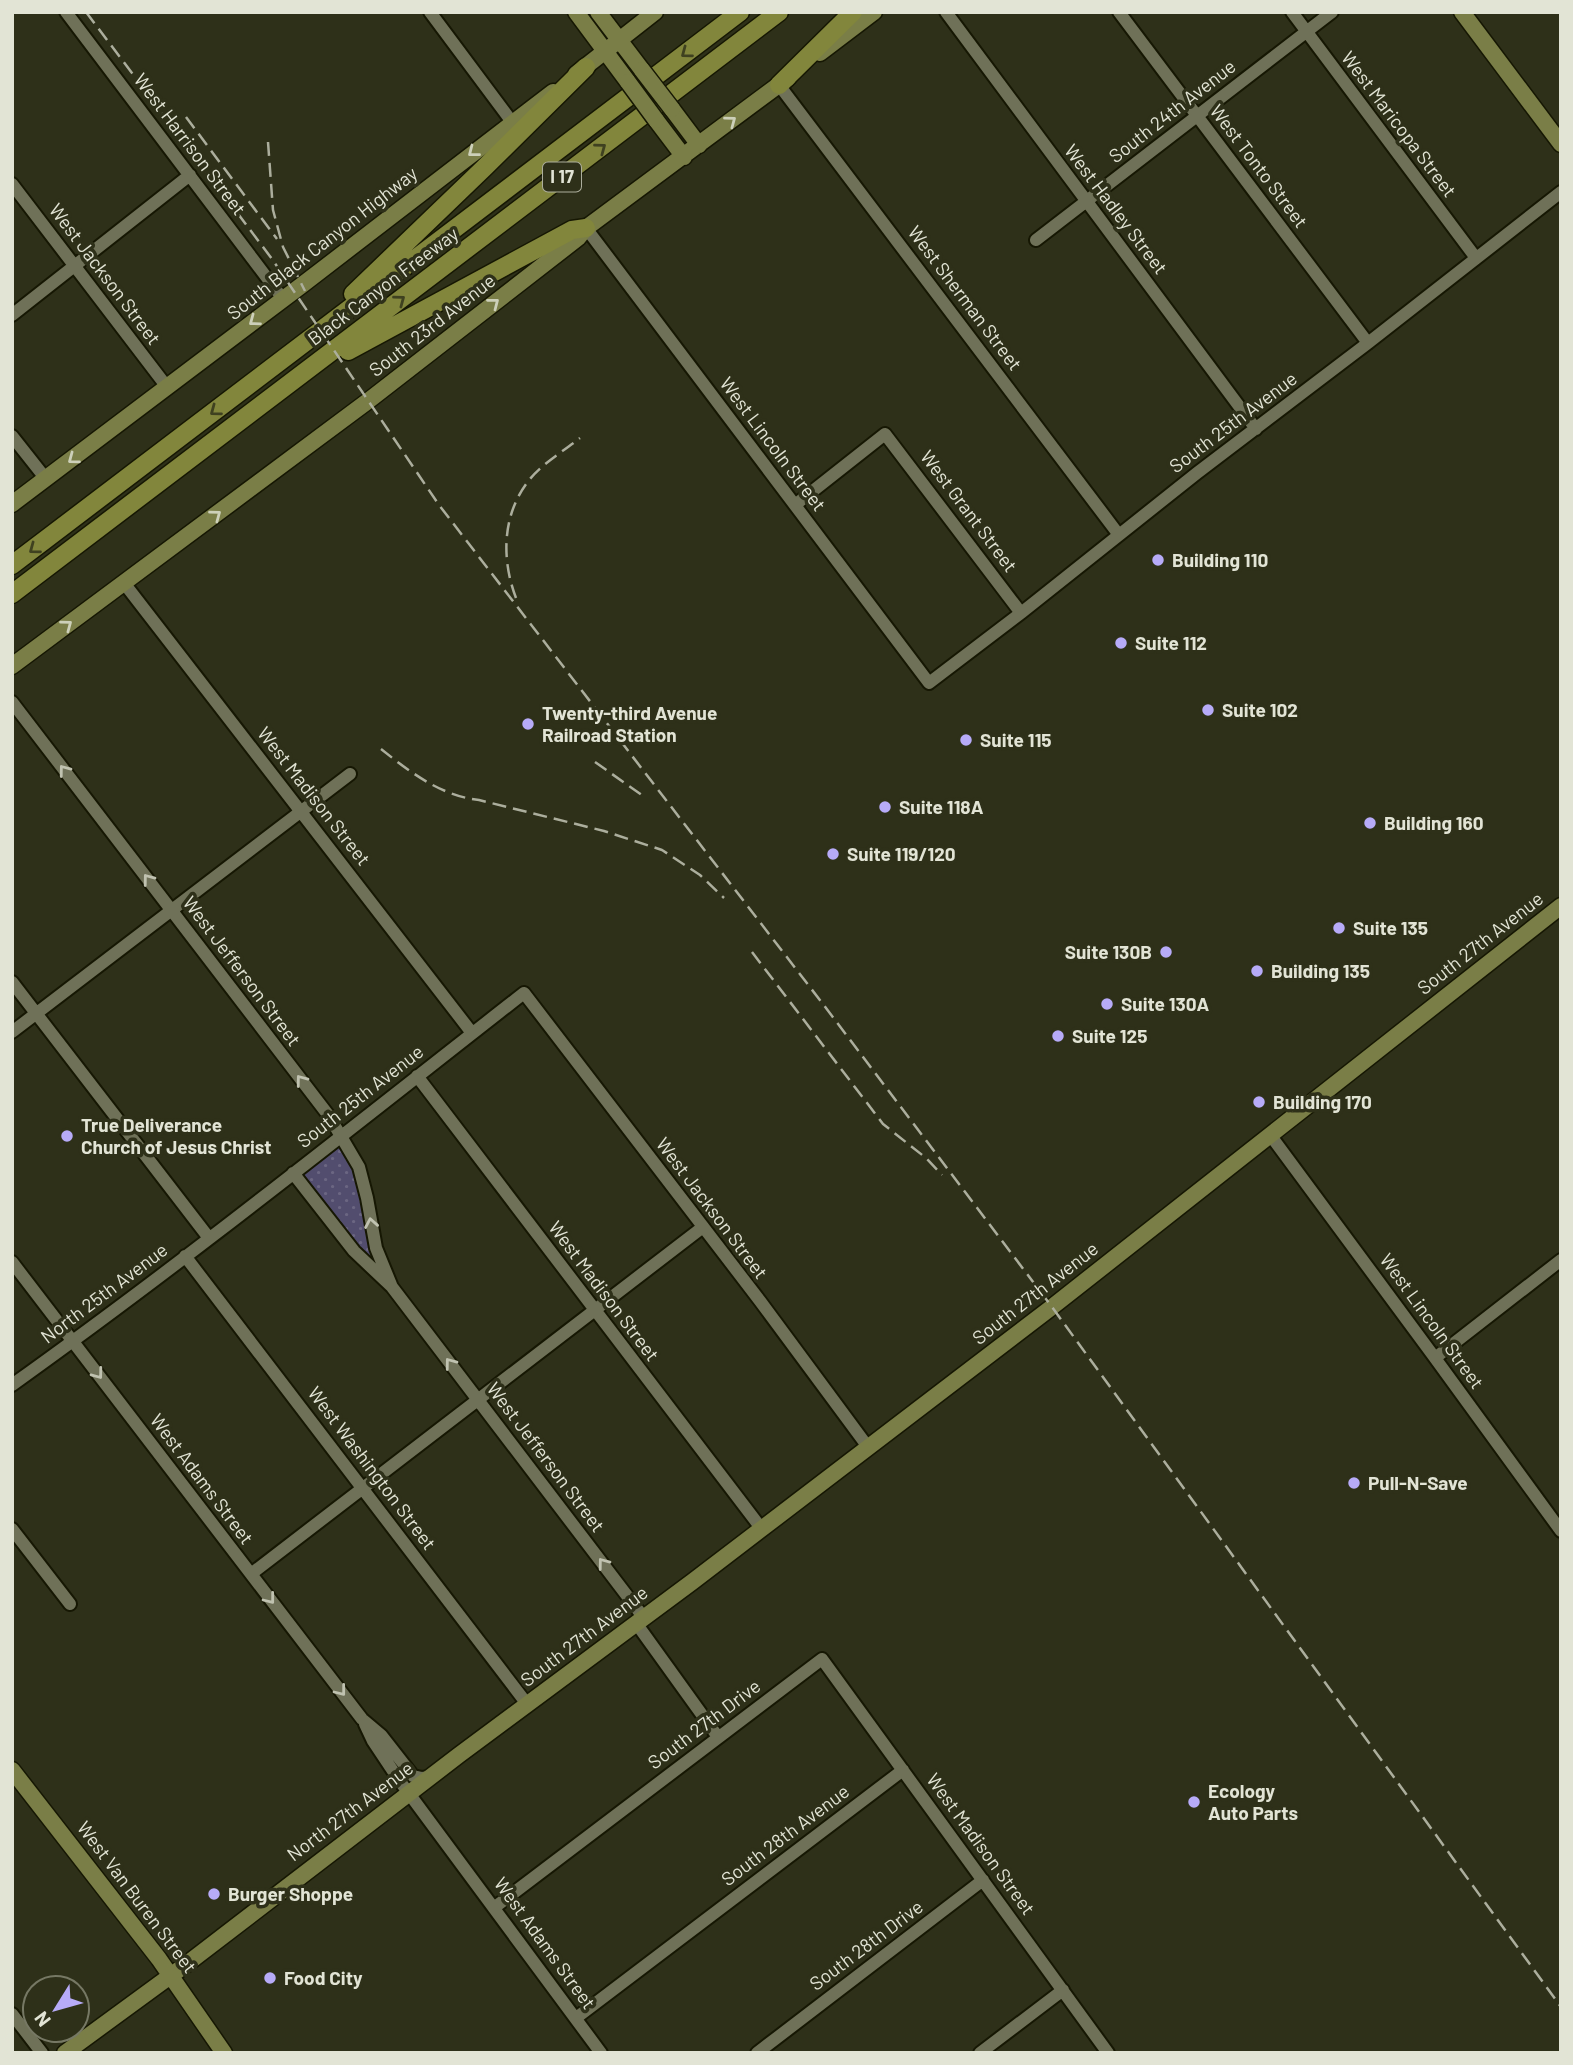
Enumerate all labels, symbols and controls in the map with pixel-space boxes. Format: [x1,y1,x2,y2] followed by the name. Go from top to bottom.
[681,45,694,58] one-way arrow
[1337,46,1462,201] street label: West Maricopa Street
[1104,54,1240,167] street label: South 24th Avenue
[130,68,251,219] street label: West Harrison Street
[1206,100,1313,232] street label: West Tonto Street
[723,116,736,129] one-way arrow
[1060,139,1173,278] street label: West Hadley Street
[593,143,605,156] one-way arrow
[469,144,481,157] one-way arrow
[222,161,422,324] street label: South Black Canyon Highway
[543,162,581,192] road number: I 17
[45,199,166,349] street label: West Jackson Street
[303,221,463,350] street label: Black Canyon Freeway
[904,221,1027,375] street label: West Sherman Street
[364,268,499,381] street label: South 23rd Avenue
[392,295,404,308] one-way arrow
[487,298,499,311] one-way arrow
[249,313,262,326] one-way arrow
[1164,366,1301,477] street label: South 25th Avenue
[716,372,831,515] street label: West Lincoln Street
[210,403,222,416] one-way arrow
[916,445,1023,576] street label: West Grant Street
[68,450,81,463] one-way arrow
[208,510,221,523] one-way arrow
[29,540,41,553] one-way arrow
[1172,548,1268,571] place label: Building 110
[1150,552,1166,568] marker: Building 110
[60,621,72,634] one-way arrow
[1135,631,1207,654] place label: Suite 112
[1113,635,1129,651] marker: Suite 112
[1222,698,1298,721] place label: Suite 102
[542,701,717,746] place label: Twenty-third Avenue Railroad Station
[1200,702,1216,718] marker: Suite 102
[520,716,536,732] marker: Twenty-third Avenue Railroad Station
[253,722,376,870] street label: West Madison Street
[980,728,1052,751] place label: Suite 115
[958,732,974,748] marker: Suite 115
[60,765,73,777] one-way arrow
[899,795,984,818] place label: Suite 118A
[877,799,893,815] marker: Suite 118A
[1384,811,1484,834] place label: Building 160
[1362,815,1378,831] marker: Building 160
[847,842,956,865] place label: Suite 119/120
[825,846,841,862] marker: Suite 119/120
[143,875,156,887] one-way arrow
[1412,886,1547,999] street label: South 27th Avenue
[179,891,306,1050] street label: West Jefferson Street
[1353,916,1428,939] place label: Suite 135
[1331,920,1347,936] marker: Suite 135
[1065,940,1152,963] place label: Suite 130B
[1158,944,1174,960] marker: Suite 130B
[1271,959,1370,982] place label: Building 135
[1249,963,1265,979] marker: Building 135
[1121,992,1210,1015] place label: Suite 130A
[1099,996,1115,1012] marker: Suite 130A
[1072,1024,1147,1047] place label: Suite 125
[1050,1028,1066,1044] marker: Suite 125
[292,1039,427,1152] street label: South 25th Avenue
[296,1075,309,1087] one-way arrow
[1273,1090,1372,1113] place label: Building 170
[1251,1094,1267,1110] marker: Building 170
[81,1113,272,1158] place label: True Deliverance Church of Jesus Christ
[59,1128,75,1144] marker: True Deliverance Church of Jesus Christ
[652,1133,773,1283] street label: West Jackson Street
[544,1216,665,1365] street label: West Madison Street
[364,1217,379,1229] one-way arrow
[967,1236,1102,1349] street label: South 27th Avenue
[36,1237,172,1348] street label: North 25th Avenue
[1376,1249,1489,1393] street label: West Lincoln Street
[446,1358,458,1370] one-way arrow
[90,1367,103,1379] one-way arrow
[483,1377,610,1536] street label: West Jefferson Street
[303,1381,441,1554] street label: West Washington Street
[146,1409,259,1548] street label: West Adams Street
[1368,1471,1468,1494] place label: Pull-N-Save
[1346,1475,1362,1491] marker: Pull-N-Save
[598,1558,611,1571] one-way arrow
[516,1580,652,1691] street label: South 27th Avenue
[261,1591,274,1604] one-way arrow
[643,1674,765,1773] street label: South 27th Drive
[332,1683,345,1695] one-way arrow
[282,1756,417,1865] street label: North 27th Avenue
[922,1768,1041,1919] street label: West Madison Street
[716,1779,853,1890] street label: South 28th Avenue
[1208,1779,1298,1824] place label: Ecology Auto Parts
[1186,1794,1202,1810] marker: Ecology Auto Parts
[73,1816,202,1977] street label: West Van Buren Street
[490,1872,601,2013] street label: West Adams Street
[228,1882,353,1905] place label: Burger Shoppe
[206,1886,222,1902] marker: Burger Shoppe
[804,1895,927,1995] street label: South 28th Drive
[284,1966,363,1989] place label: Food City
[262,1970,278,1986] marker: Food City
[21,1974,91,2044] north arrow
[29,2008,55,2032] text: N

